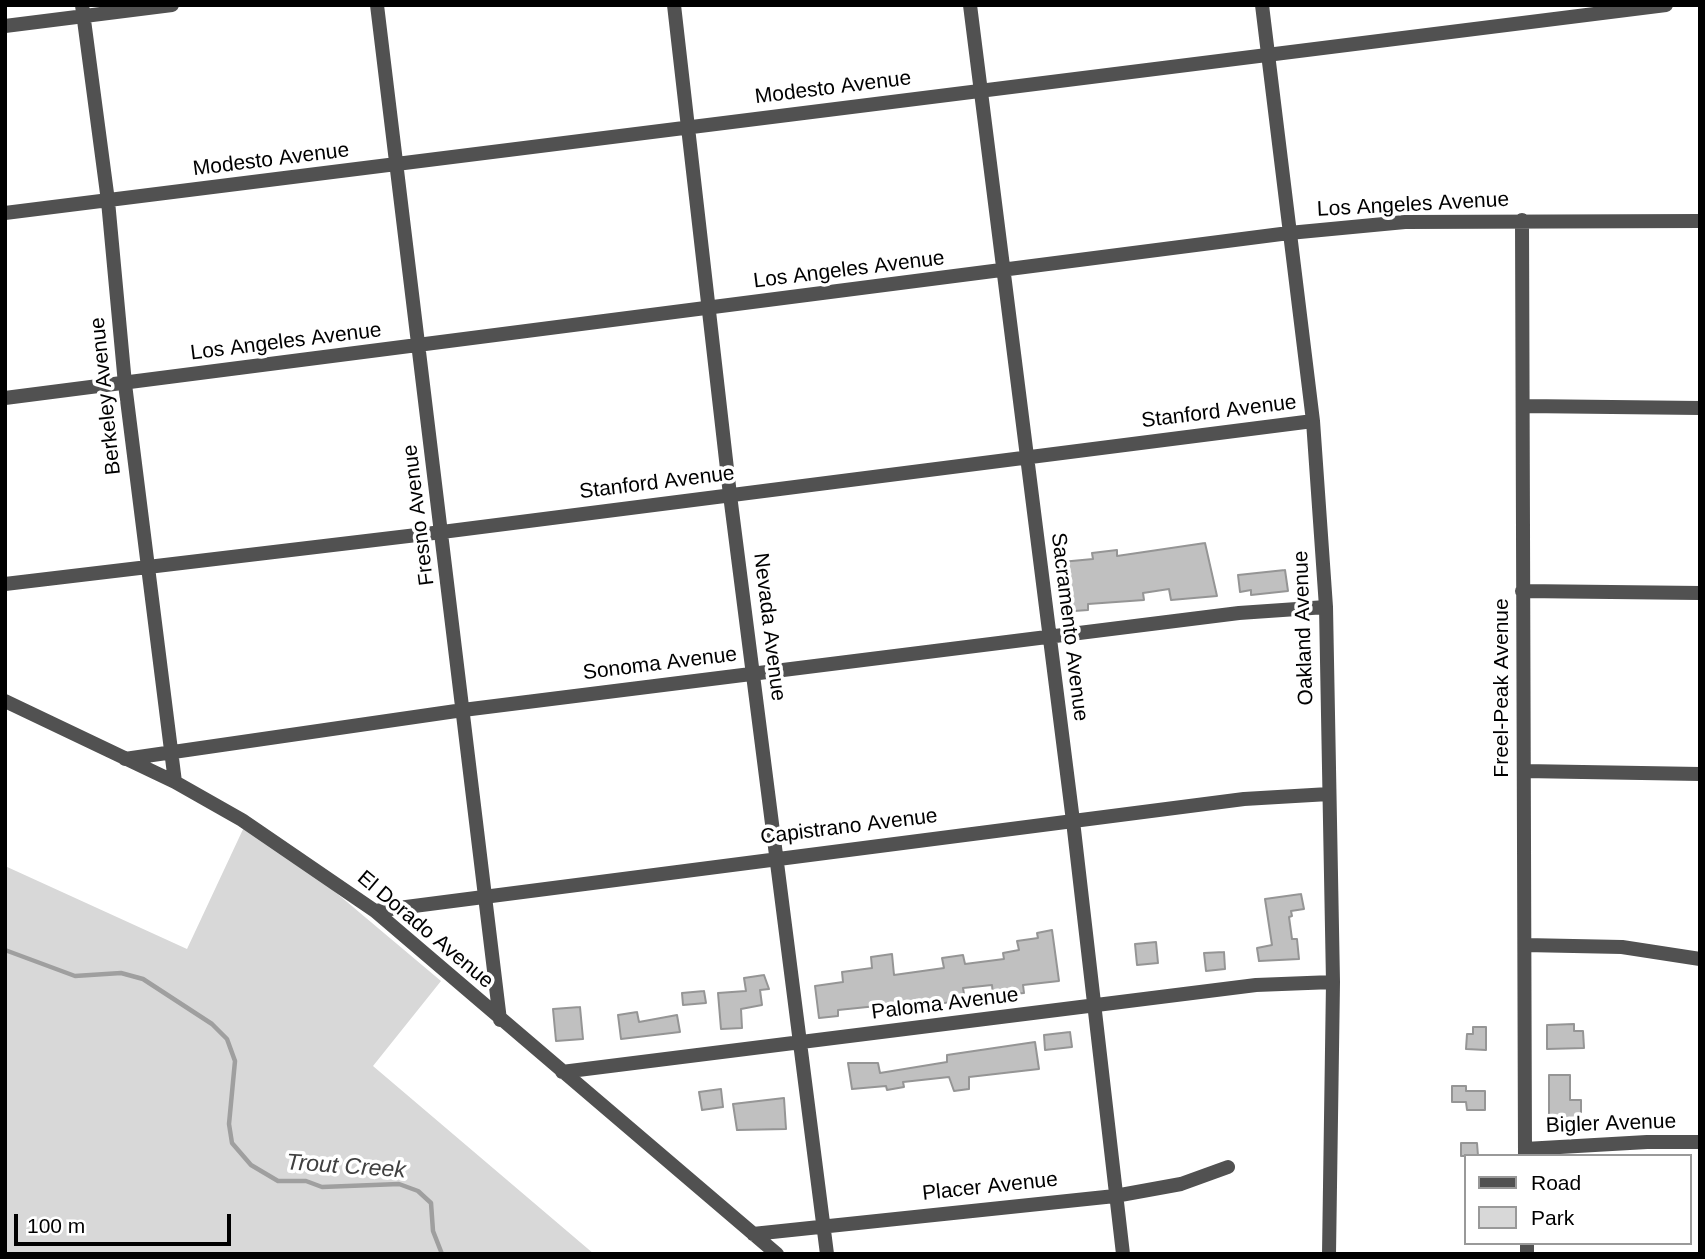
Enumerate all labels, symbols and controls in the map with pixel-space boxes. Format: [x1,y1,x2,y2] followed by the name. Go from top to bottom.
[753,66,913,110] street label: Modesto Avenue
[191,138,351,182] street label: Modesto Avenue
[1316,187,1510,223] street label: Los Angeles Avenue
[752,246,946,294] street label: Los Angeles Avenue
[85,316,127,476] street label: Berkeley Avenue
[189,318,383,366] street label: Los Angeles Avenue
[1140,390,1298,434] street label: Stanford Avenue
[398,443,440,587] street label: Fresno Avenue
[578,461,736,505] street label: Stanford Avenue
[1045,531,1093,723] street label: Sacramento Avenue
[1289,550,1319,706] street label: Oakland Avenue
[747,551,791,703] street label: Nevada Avenue
[1489,598,1515,778] street label: Freel-Peak Avenue
[582,642,738,686] street label: Sonoma Avenue
[759,804,939,850] street label: Capistrano Avenue
[352,866,498,994] street label: El Dorado Avenue
[870,982,1020,1026] street label: Paloma Avenue
[1545,1109,1677,1139] street label: Bigler Avenue
[285,1149,407,1185] water label: Trout Creek
[1464,1154,1691,1245] legend
[921,1167,1059,1207] street label: Placer Avenue
[1531,1171,1581,1194] text: Road
[18,1200,234,1244] scale bar
[1531,1206,1574,1229] text: Park
[27,1214,85,1237] text: 100 m

